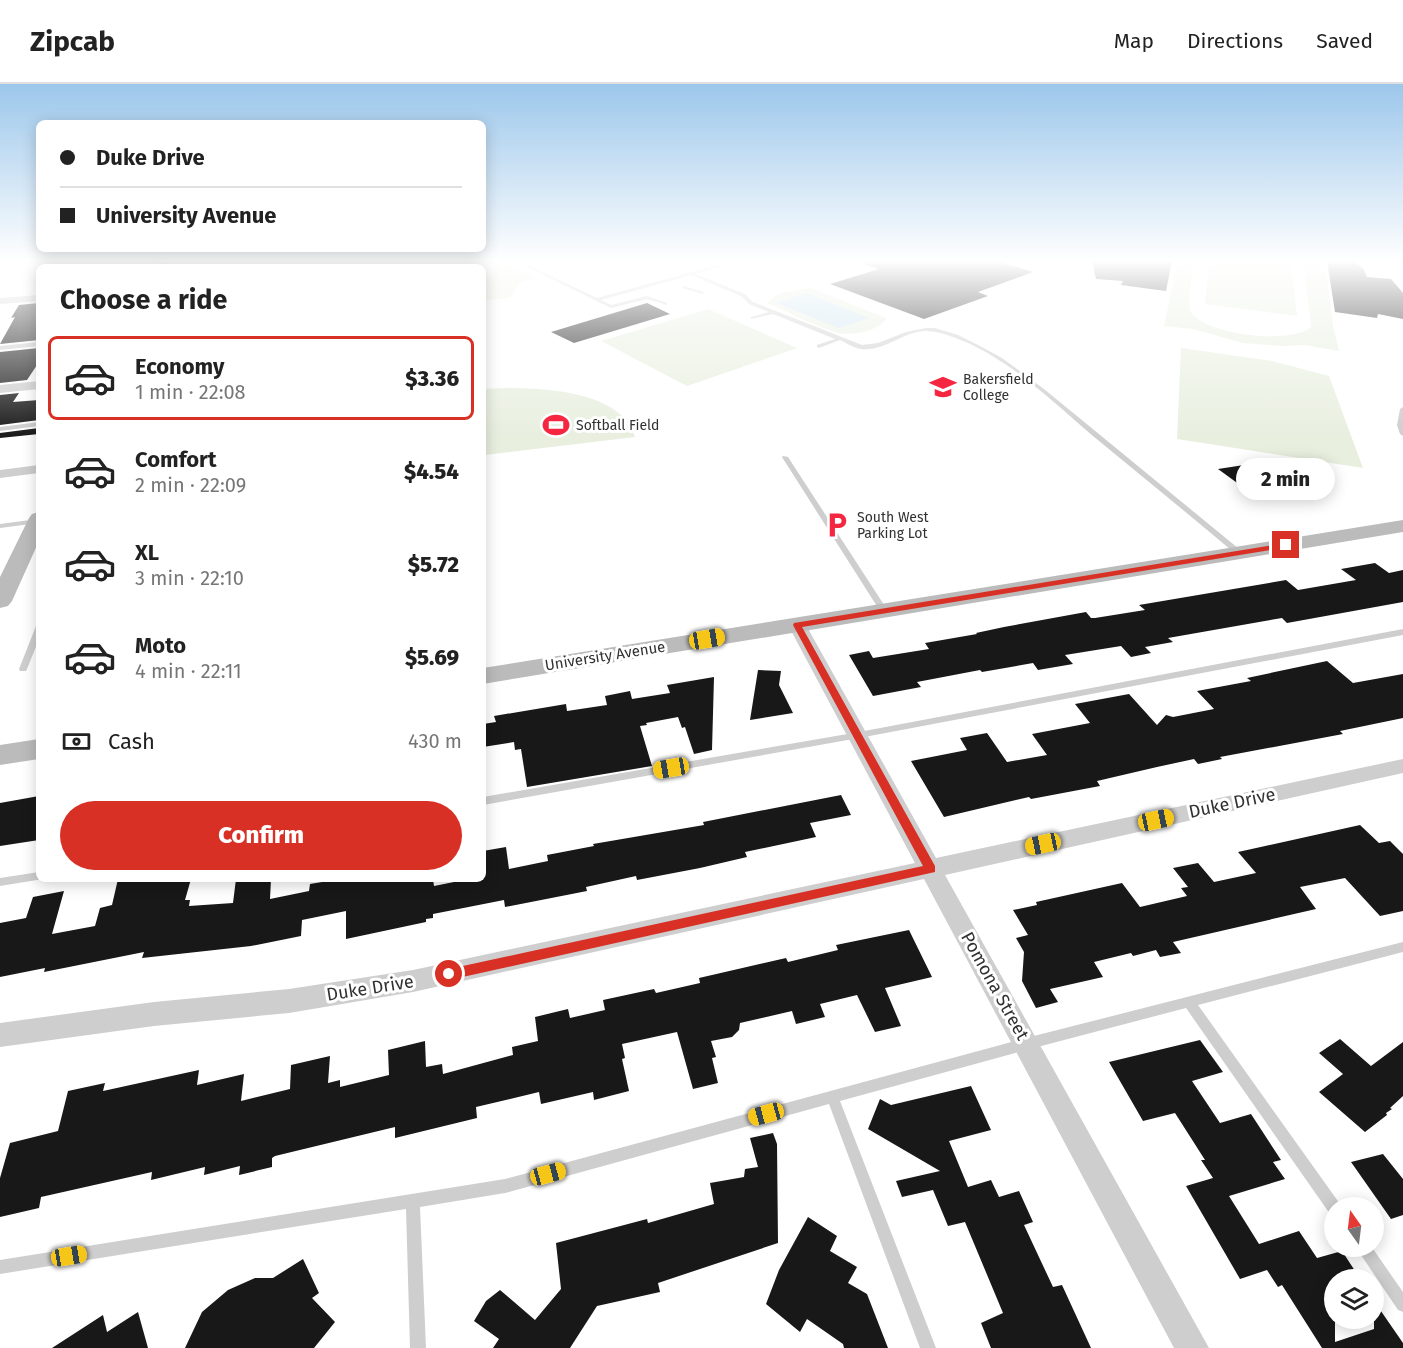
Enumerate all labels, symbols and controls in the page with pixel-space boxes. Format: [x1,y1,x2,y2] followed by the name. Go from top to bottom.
[30,25,115,58] text: Zipcab
[1114,28,1154,54] text: Map
[1187,28,1283,54] text: Directions
[1316,28,1373,54] text: Saved
[96,144,205,171] text: Duke Drive
[96,202,277,229] text: University Avenue
[60,284,227,316] text: Choose a ride
[63,351,117,405] icon: car
[135,353,224,380] text: Economy
[405,365,459,392] text: $3.36
[963,371,1034,404] place label: Bakersfield College
[928,372,958,402] school or university icon: Bakersfield College
[135,380,246,404] text: 1 min · 22:08
[541,410,571,440] sports icon: Softball Field
[576,417,659,434] place label: Softball Field
[63,444,117,498] icon: car
[135,446,216,473] text: Comfort
[404,458,459,485] text: $4.54
[1236,458,1336,500] callout: 2 min
[1261,467,1310,491] text: 2 min
[135,473,246,497] text: 2 min · 22:09
[857,509,930,542] place label: South West Parking Lot
[822,510,852,540] parking icon: South West Parking Lot
[1272,531,1299,558] route end
[63,537,117,591] icon: car
[135,539,159,566] text: XL
[408,551,459,578] text: $5.72
[135,566,244,590] text: 3 min · 22:10
[688,627,726,651] car
[63,630,117,684] icon: car
[135,632,186,659] text: Moto
[543,638,667,674] street label: University Avenue
[405,644,459,671] text: $5.69
[135,659,242,683] text: 4 min · 22:11
[60,725,93,758] icon: cash
[108,728,155,755] text: Cash
[408,729,462,753] text: 430 m
[652,756,690,780] car
[1187,783,1277,823] street label: Duke Drive
[60,801,462,870] button: Confirm
[1137,807,1175,833] car
[1024,831,1062,857] car
[956,928,1034,1044] street label: Pomona Street
[435,960,462,987] route start
[325,970,415,1006] street label: Duke Drive
[746,1101,786,1127] car
[528,1161,568,1187] car
[1324,1197,1384,1257] north arrow
[1324,1197,1384,1329] map controls
[50,1244,88,1268] car
[1324,1269,1384,1329] button: layers

